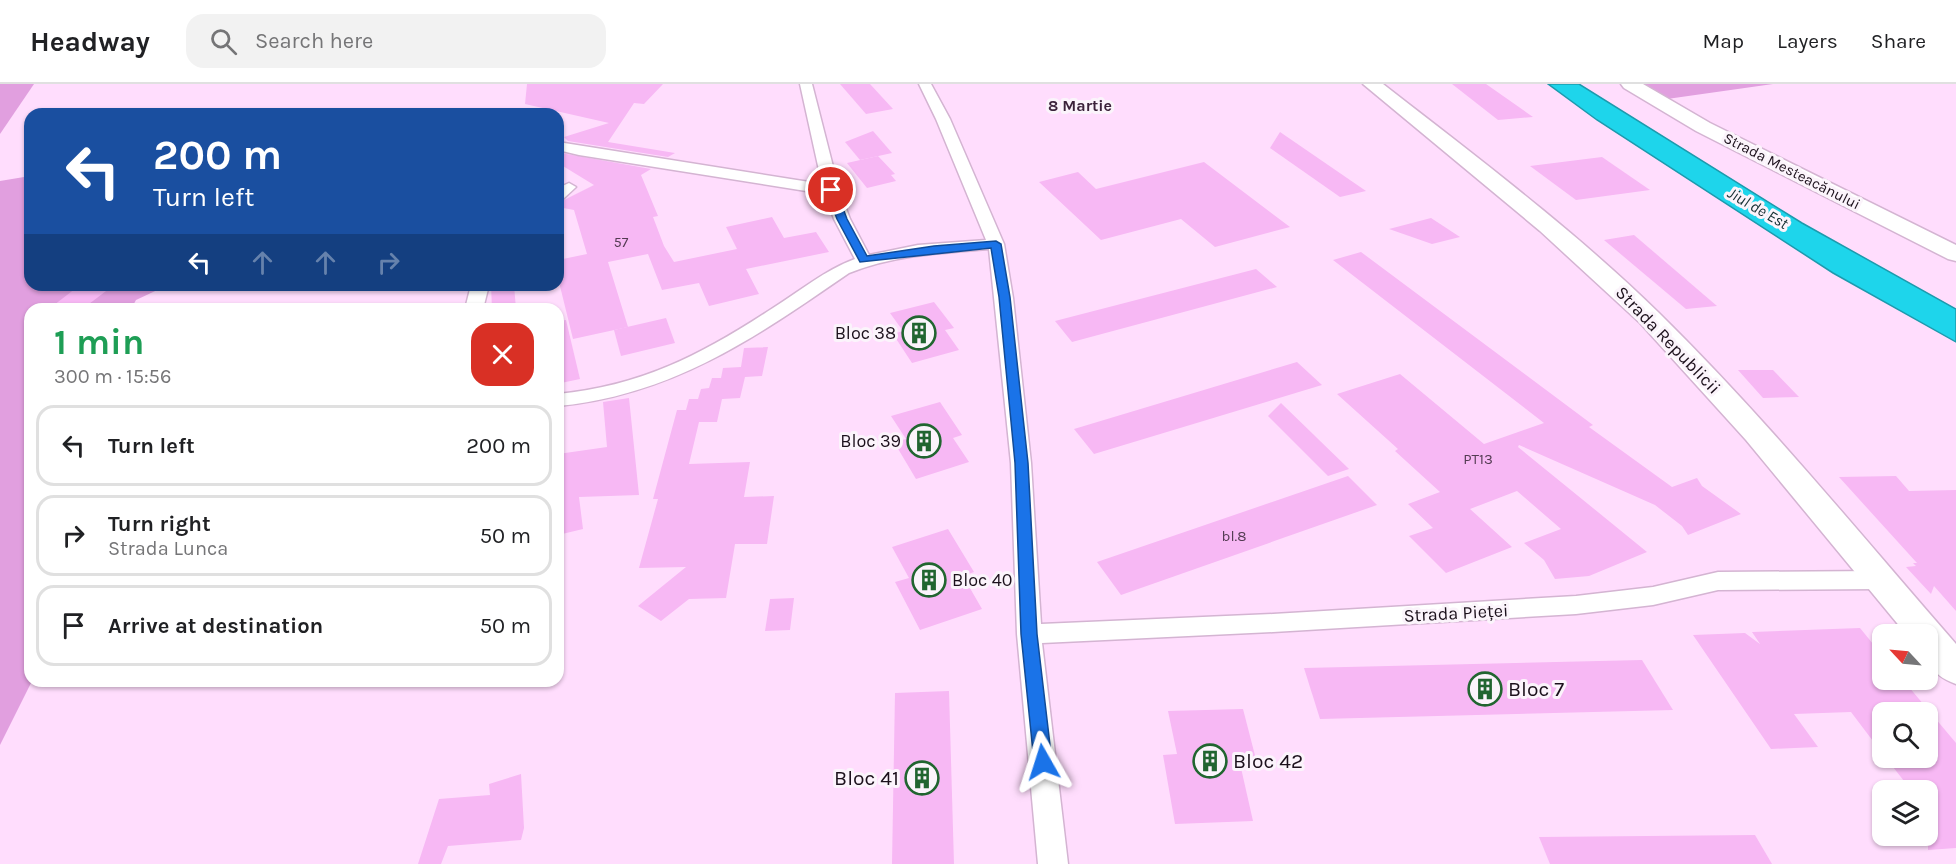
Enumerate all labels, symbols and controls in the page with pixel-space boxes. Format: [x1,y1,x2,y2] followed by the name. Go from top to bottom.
[186,14,606,68] search box
[30,25,150,58] text: Headway
[207,25,240,58] icon: search
[255,28,373,54] text: Search here
[1702,29,1744,53] text: Map
[1777,29,1838,53] text: Layers
[1871,29,1926,53] text: Share
[1048,96,1112,115] district label: 8 Martie
[1721,129,1863,213] street label: Strada Mesteacănului
[153,130,282,180] text: 200 m
[54,132,132,210] icon: left
[805,164,856,215] pin
[814,173,847,206] icon: arrive
[153,181,254,213] text: Turn left
[1724,183,1792,233] water label: Jiul de Est
[614,234,629,251] house number: 57
[183,246,216,279] icon: left
[246,246,279,279] icon: ahead
[309,246,342,279] icon: ahead
[372,246,405,279] icon: right
[1611,281,1725,399] street label: Strada Republicii
[901,315,937,351] building icon: Bloc 38
[54,321,144,363] text: 1 min
[835,322,896,344] place label: Bloc 38
[471,323,534,386] button: close
[54,365,171,388] text: 300 m · 15:56
[906,423,942,459] building icon: Bloc 39
[57,429,90,462] icon: left
[840,430,901,452] place label: Bloc 39
[108,433,195,459] text: Turn left
[466,433,531,459] text: 200 m
[1463,450,1493,468] house number: PT13
[108,511,211,537] text: Turn right
[57,519,90,552] icon: right
[480,523,531,549] text: 50 m
[1222,527,1246,545] house number: bl.8
[108,537,228,560] text: Strada Lunca
[911,562,947,598] building icon: Bloc 40
[952,569,1012,591] place label: Bloc 40
[1403,599,1509,627] street label: Strada Pieței
[57,609,90,642] icon: arrive
[108,613,323,639] text: Arrive at destination
[480,613,531,639] text: 50 m
[1872,624,1938,690] north arrow
[1872,624,1938,846] map controls
[1467,671,1503,707] building icon: Bloc 7
[1508,677,1564,701] place label: Bloc 7
[1872,702,1938,768] button: search
[1011,730,1075,794] position arrow
[1192,743,1228,779] building icon: Bloc 42
[1233,749,1303,773] place label: Bloc 42
[904,760,940,796] building icon: Bloc 41
[834,766,899,790] place label: Bloc 41
[1872,780,1938,846] button: layers

